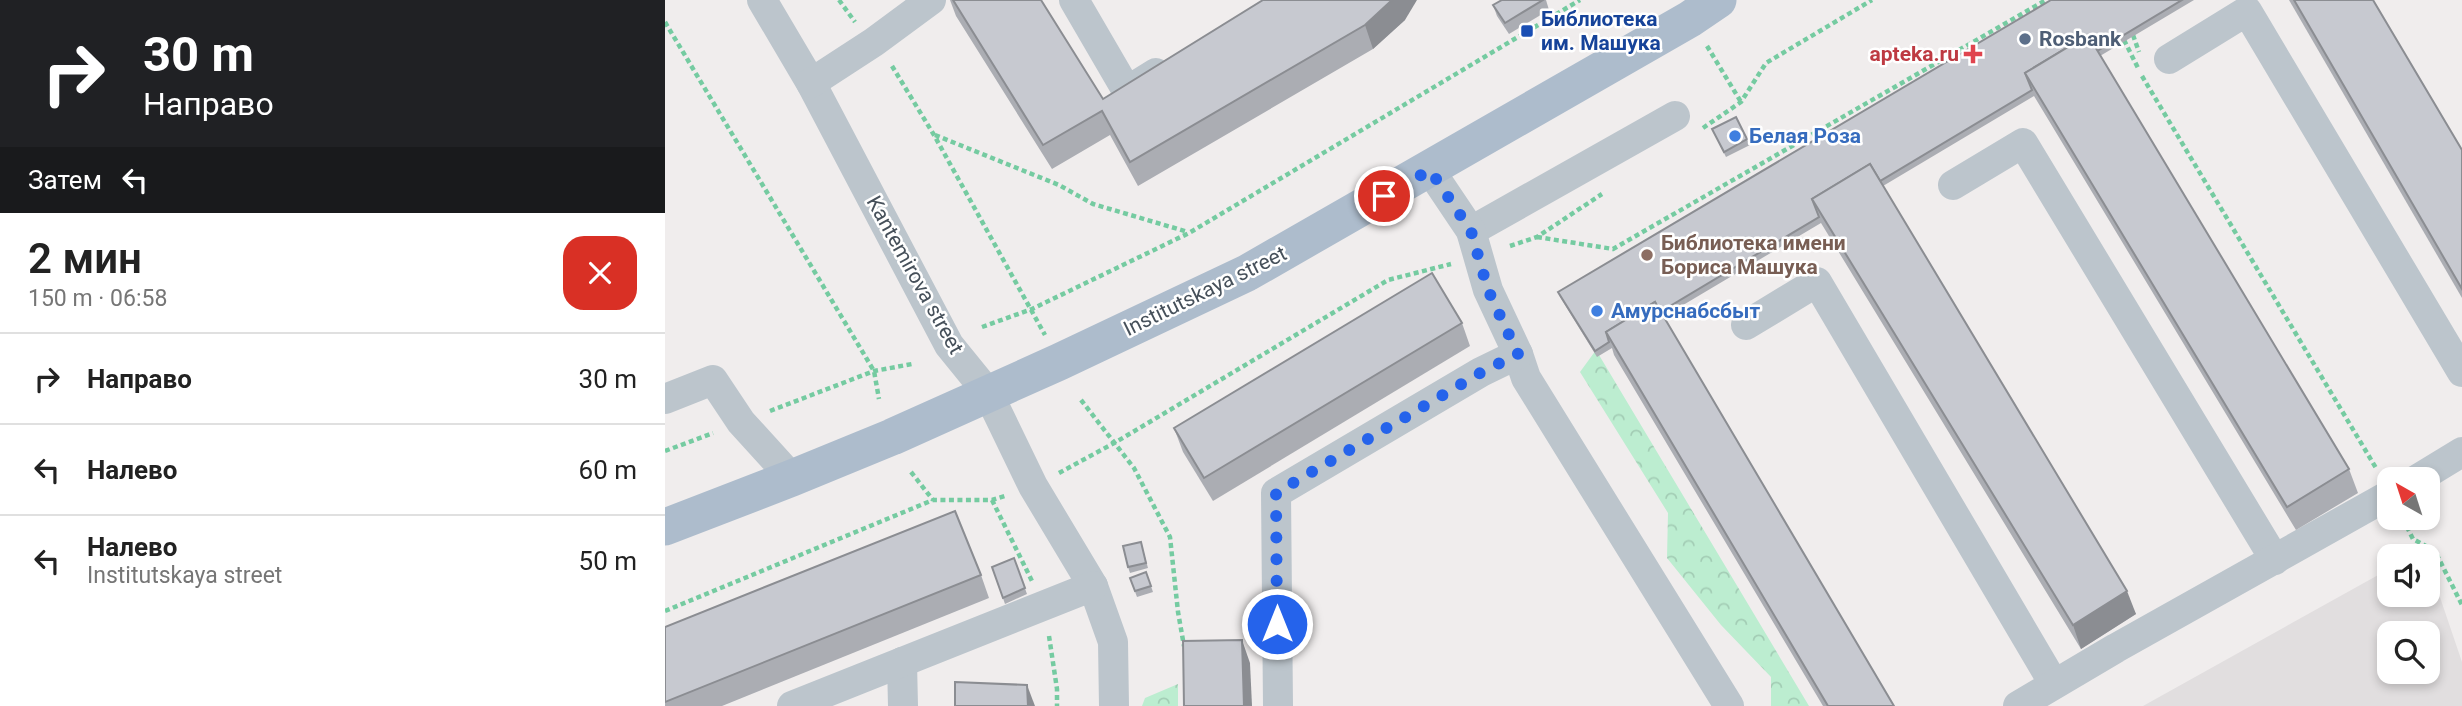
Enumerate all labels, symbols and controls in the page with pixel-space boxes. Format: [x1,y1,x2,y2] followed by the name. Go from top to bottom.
[1541,7,1661,55] place label: Библиотека им. Машука
[1519,23,1535,39] marker: Библиотека им. Машука
[143,26,254,83] text: 30 m
[2039,27,2122,51] place label: Rosbank
[28,28,119,119] icon: right
[2017,31,2033,47] marker: Rosbank
[1870,42,1959,66] place label: apteka.ru
[1965,46,1981,62] marker: apteka.ru
[143,85,274,123] text: Направо
[1749,124,1861,148] place label: Белая Роза
[1727,128,1743,144] marker: Белая Роза
[116,161,154,199] icon: left
[28,165,102,195] text: Затем
[1354,166,1414,226] pin
[1365,177,1403,215] icon: arrive
[862,192,968,358] street label: Kantemirova street
[1661,231,1846,279] place label: Библиотека имени Бориса Машука
[28,234,142,283] text: 2 мин
[563,236,637,310] button: close
[1120,241,1291,341] street label: Institutskaya street
[1639,247,1655,263] marker: Библиотека имени Бориса Машука
[28,285,167,312] text: 150 m · 06:58
[1611,299,1760,323] place label: Амурснабсбыт
[1589,303,1605,319] marker: Амурснабсбыт
[28,360,66,398] icon: right
[87,364,192,394] text: Направо
[579,364,637,394] text: 30 m
[28,451,66,489] icon: left
[87,455,177,485] text: Налево
[579,455,637,485] text: 60 m
[2377,467,2439,530] north arrow
[2377,467,2440,684] map controls
[87,532,177,562] text: Налево
[28,542,66,580] icon: left
[2377,544,2440,607] button: sound
[579,546,637,576] text: 50 m
[87,562,282,589] text: Institutskaya street
[1240,587,1314,661] position arrow
[2377,621,2440,684] button: search

